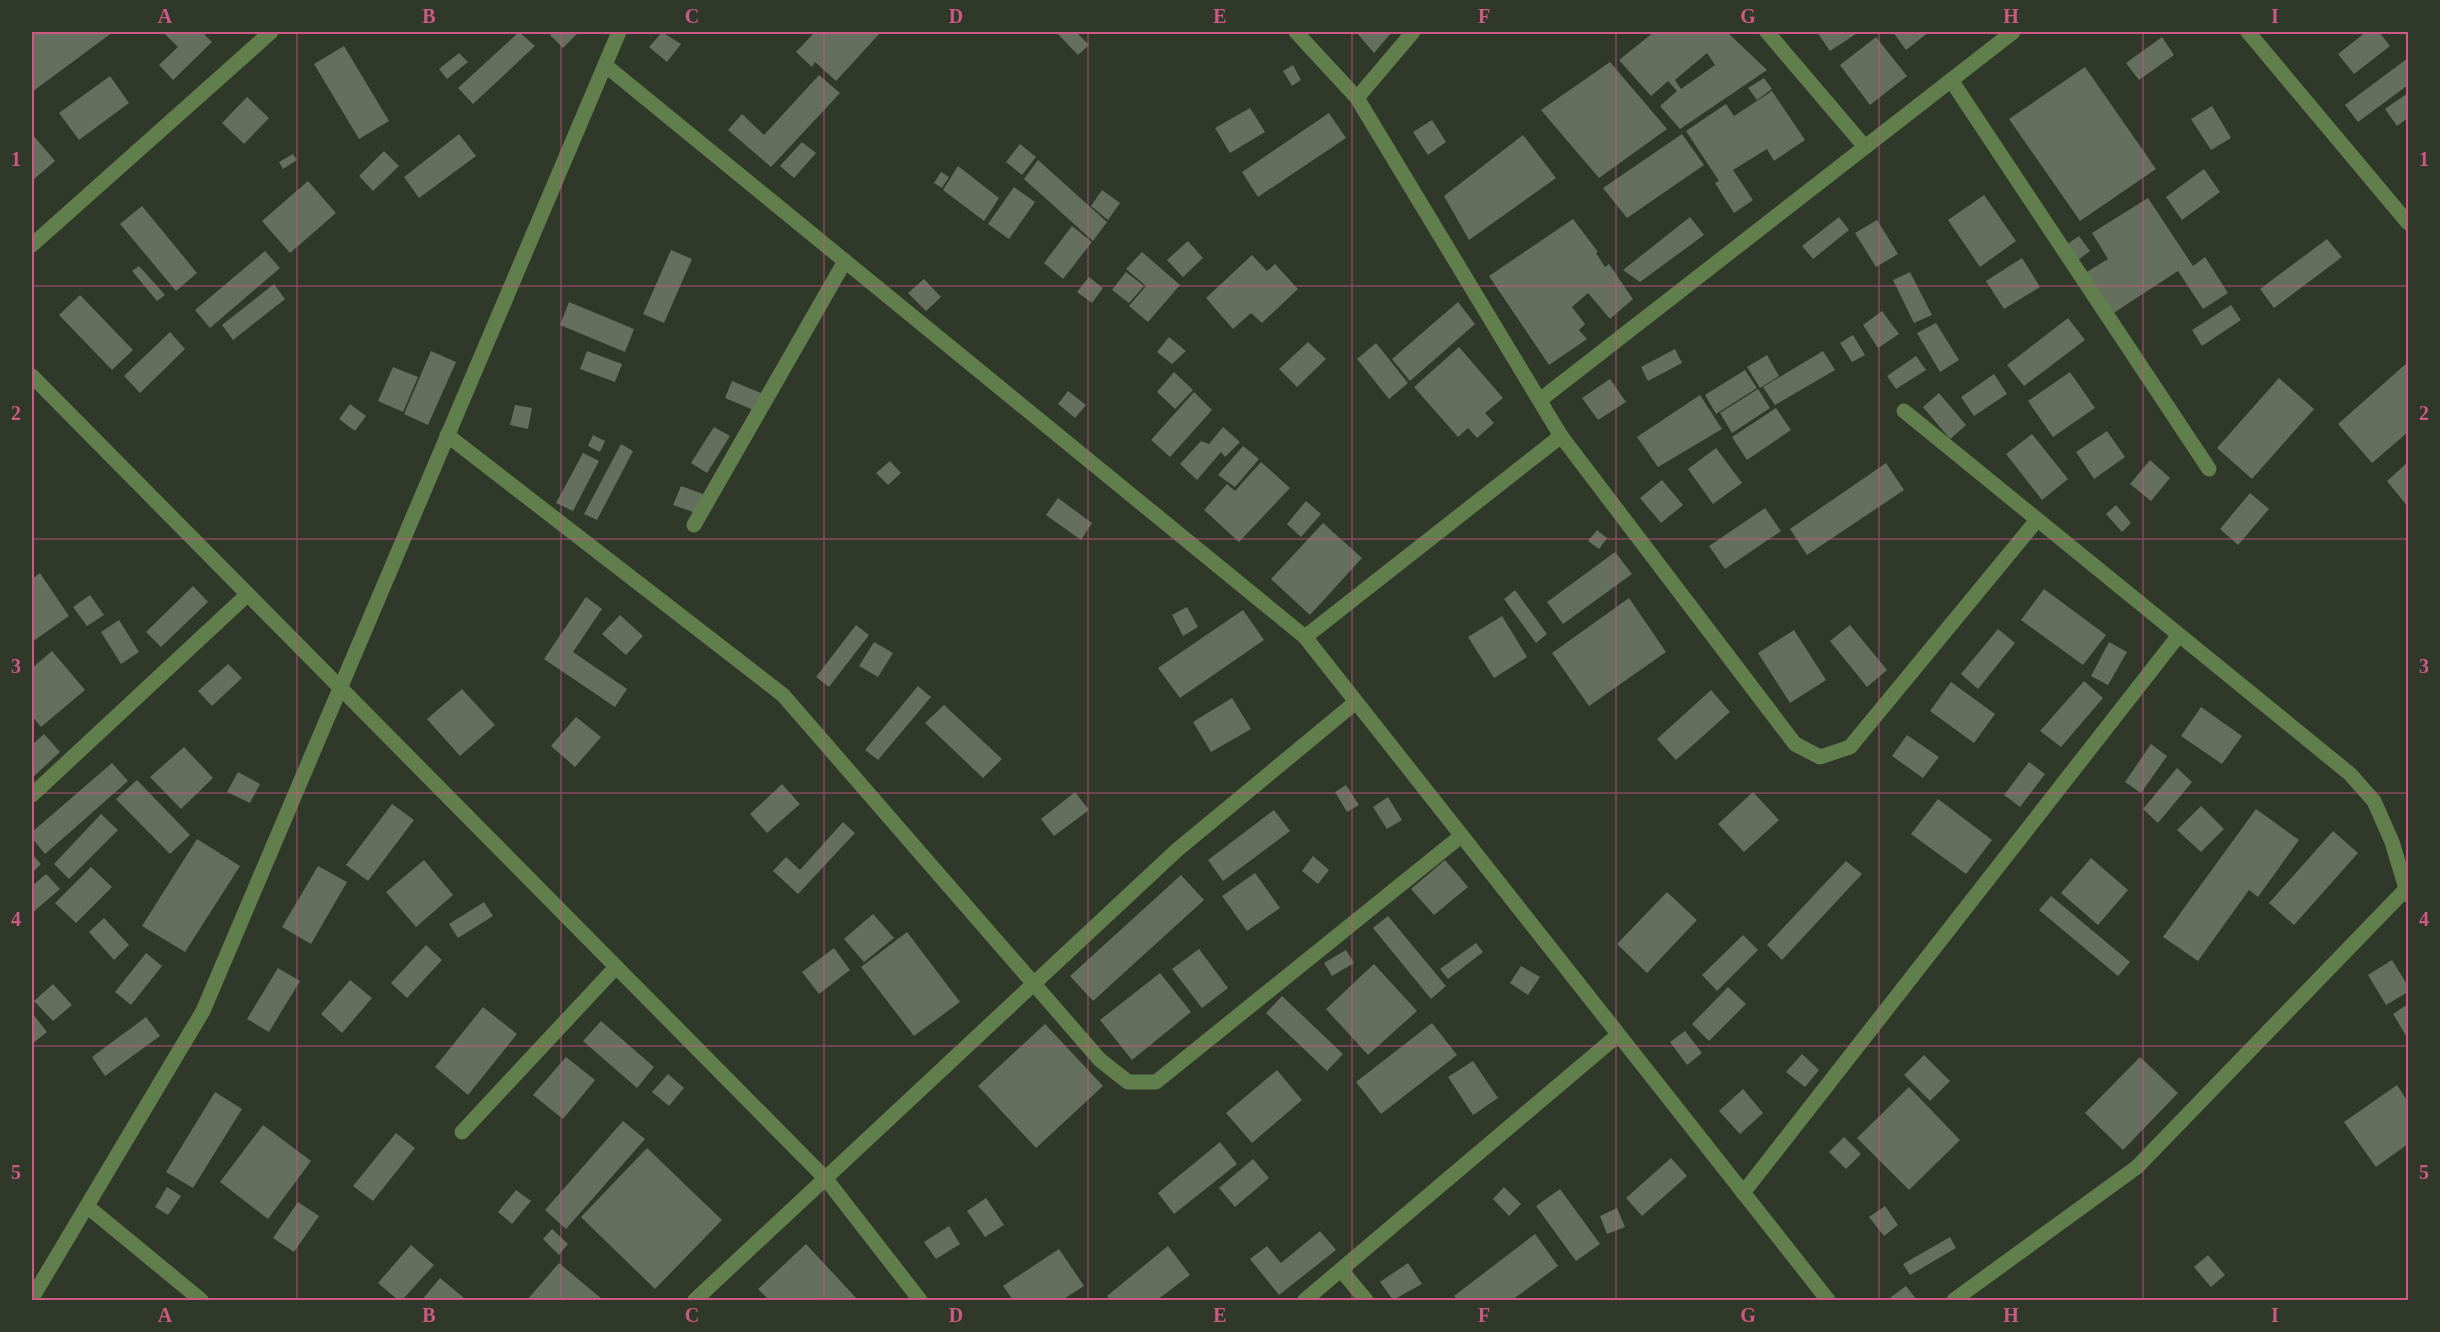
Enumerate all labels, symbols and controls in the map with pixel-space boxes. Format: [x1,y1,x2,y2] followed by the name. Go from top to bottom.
[158,5,173,27] text: A
[422,5,436,27] text: B
[685,5,699,27] text: C
[949,5,963,27] text: D
[1213,5,1227,27] text: E
[1478,5,1490,27] text: F
[1740,5,1756,27] text: G
[2003,5,2019,27] text: H
[2271,5,2279,27] text: I
[11,148,21,170] text: 1
[2419,148,2429,170] text: 1
[11,402,21,424] text: 2
[2419,402,2429,424] text: 2
[11,655,21,677] text: 3
[2419,655,2429,677] text: 3
[11,908,21,930] text: 4
[2419,908,2429,930] text: 4
[11,1161,21,1183] text: 5
[2419,1161,2429,1183] text: 5
[158,1304,173,1326] text: A
[422,1304,436,1326] text: B
[685,1304,699,1326] text: C
[949,1304,963,1326] text: D
[1213,1304,1227,1326] text: E
[1478,1304,1490,1326] text: F
[1740,1304,1756,1326] text: G
[2003,1304,2019,1326] text: H
[2271,1304,2279,1326] text: I

